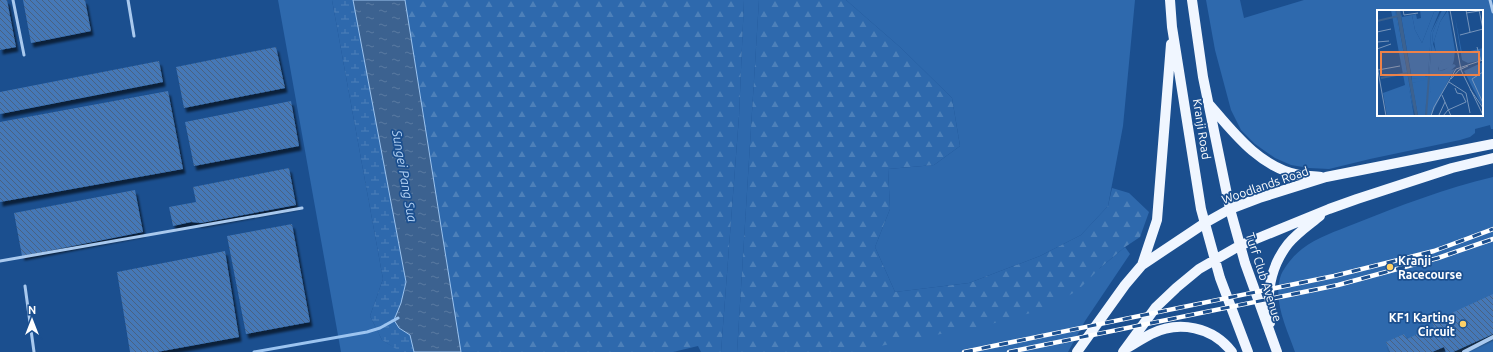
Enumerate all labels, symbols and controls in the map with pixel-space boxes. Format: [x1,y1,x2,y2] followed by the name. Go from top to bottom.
[1377,10,1483,116] inset map
[1191,98,1213,160] street label: Kranji Road
[390,128,420,223] water label: Sungei Pang Sua
[1220,164,1310,206] street label: Woodlands Road
[1244,231,1284,323] street label: Turf Club Avenue
[1398,254,1462,281] place label: Kranji Racecourse
[1385,262,1395,272] marker: Kranji Racecourse
[12,300,52,340] north arrow
[28,304,36,316] text: N
[1389,311,1455,338] place label: KF1 Karting Circuit
[1458,319,1468,329] marker: KF1 Karting Circuit

